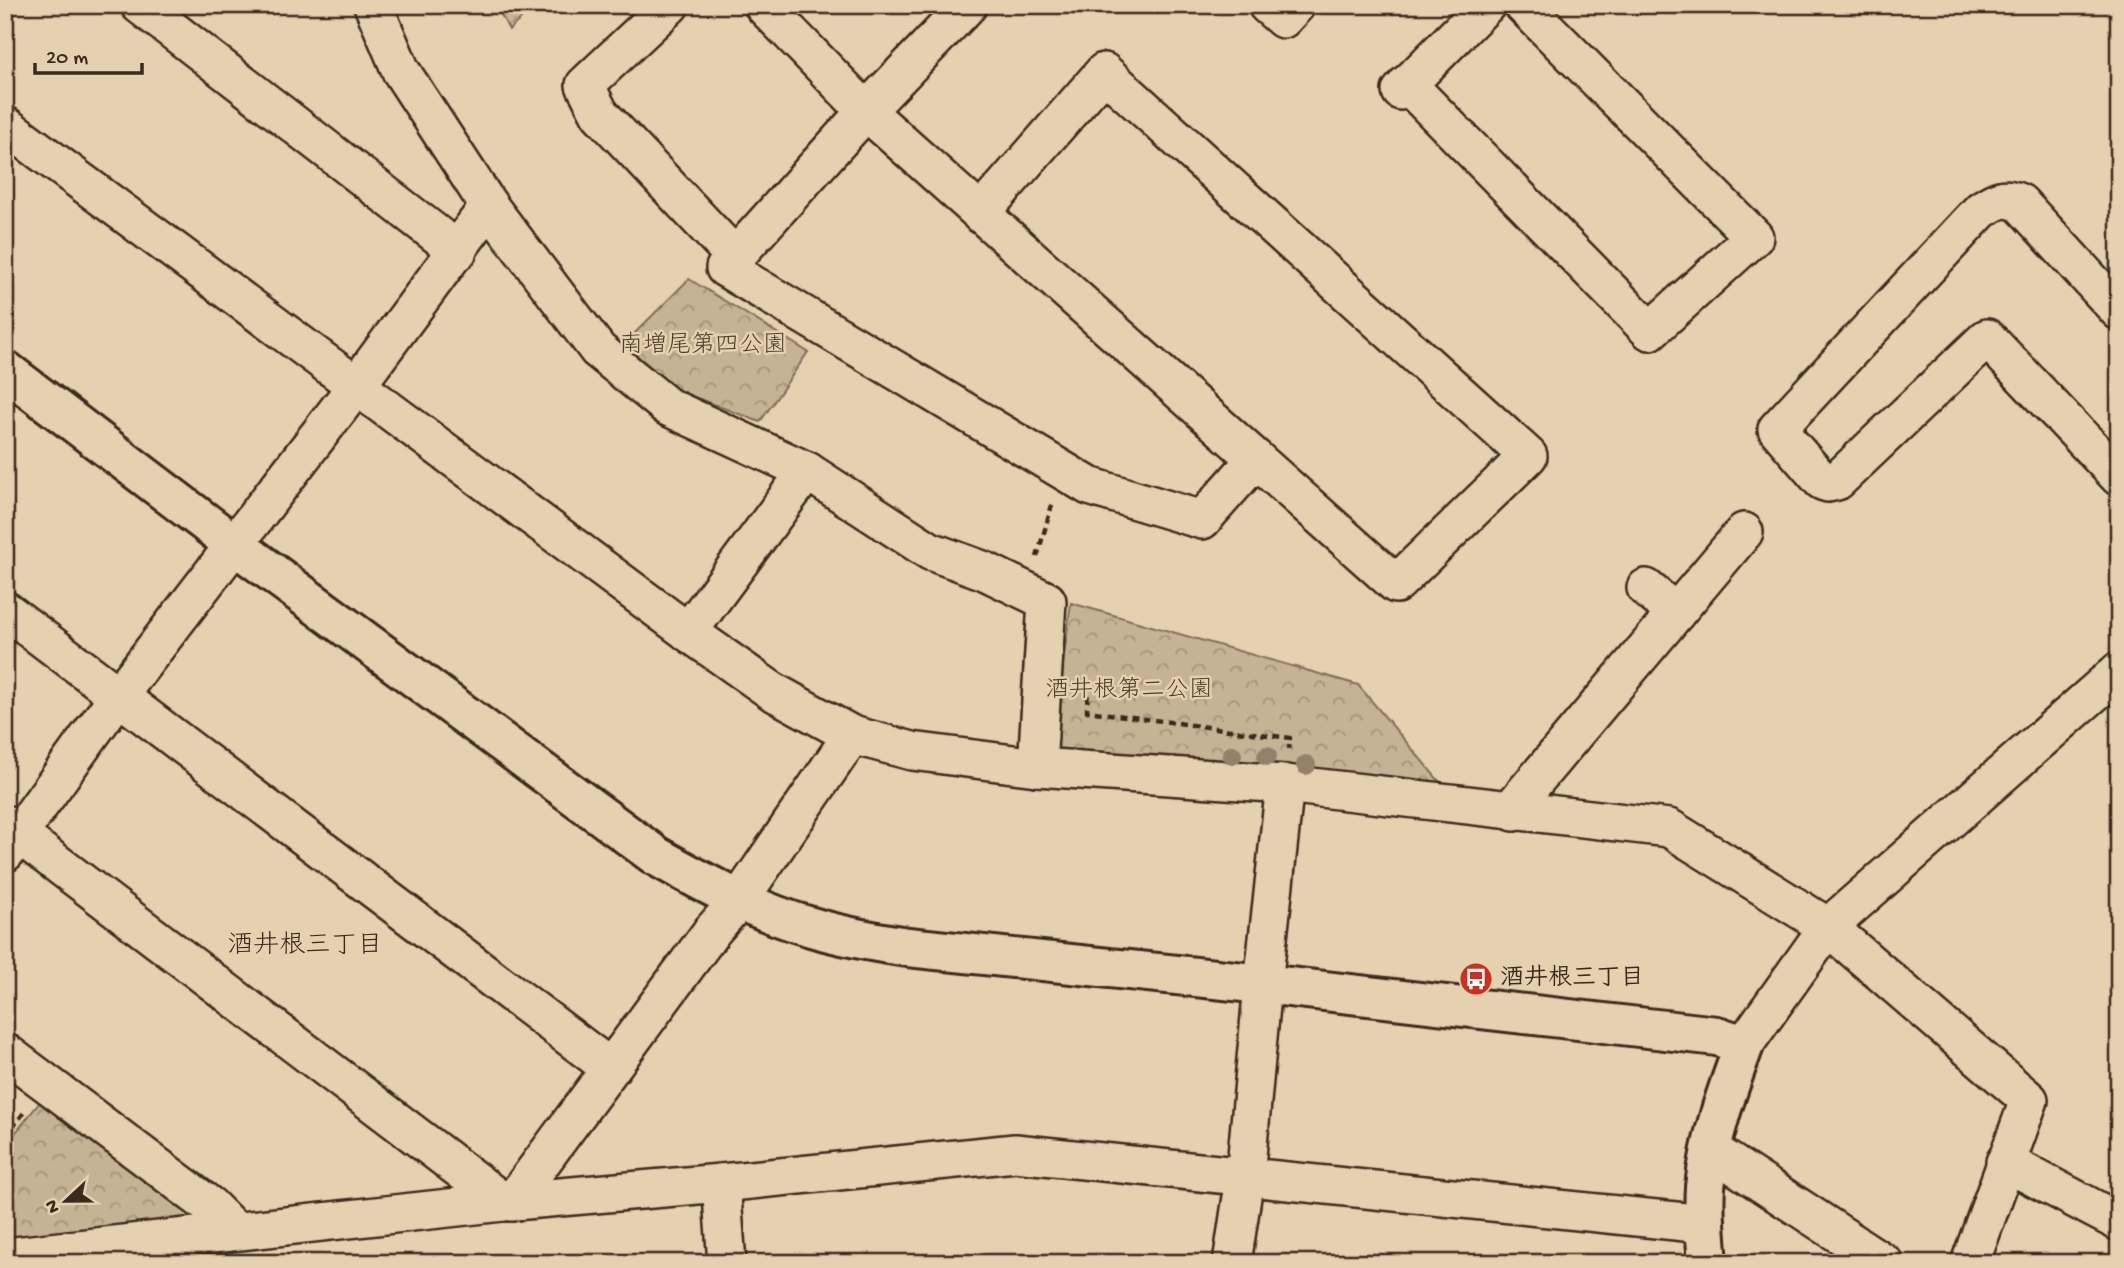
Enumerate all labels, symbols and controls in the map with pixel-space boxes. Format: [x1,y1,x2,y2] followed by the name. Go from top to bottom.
[35,32,142,76] scale bar
[46,47,88,72] text: 20 m
[619,331,787,361] park label: 南増尾第四公園
[1045,676,1213,706] park label: 酒井根第二公園
[227,930,383,963] district label: 酒井根三丁目
[1457,960,1495,998] bus stop icon: 酒井根三丁目
[1500,964,1644,994] place label: 酒井根三丁目
[32,1166,102,1236] north arrow
[40,1196,66,1216] text: N

